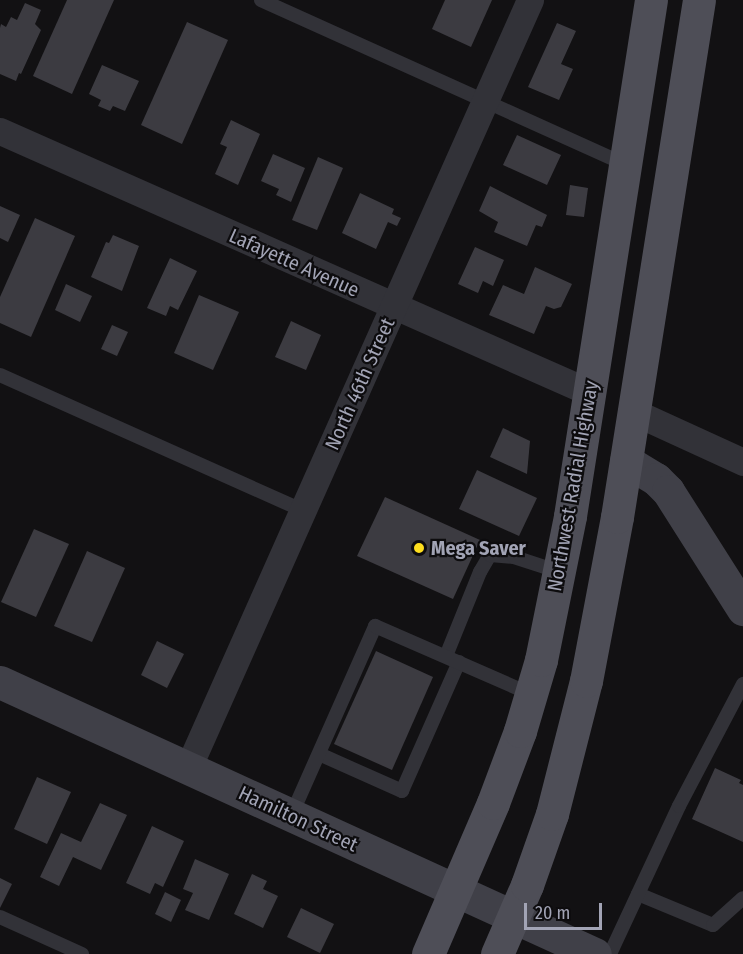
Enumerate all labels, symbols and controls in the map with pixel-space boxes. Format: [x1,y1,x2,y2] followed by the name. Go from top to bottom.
[225,224,363,302] street label: Lafayette Avenue
[320,314,400,454] street label: North 46th Street
[543,379,603,593] street label: Northwest Radial Highway
[431,536,526,560] place label: Mega Saver
[412,541,426,555] marker: Mega Saver
[235,781,361,857] street label: Hamilton Street
[527,891,605,929] scale bar
[535,902,570,924] text: 20 m

